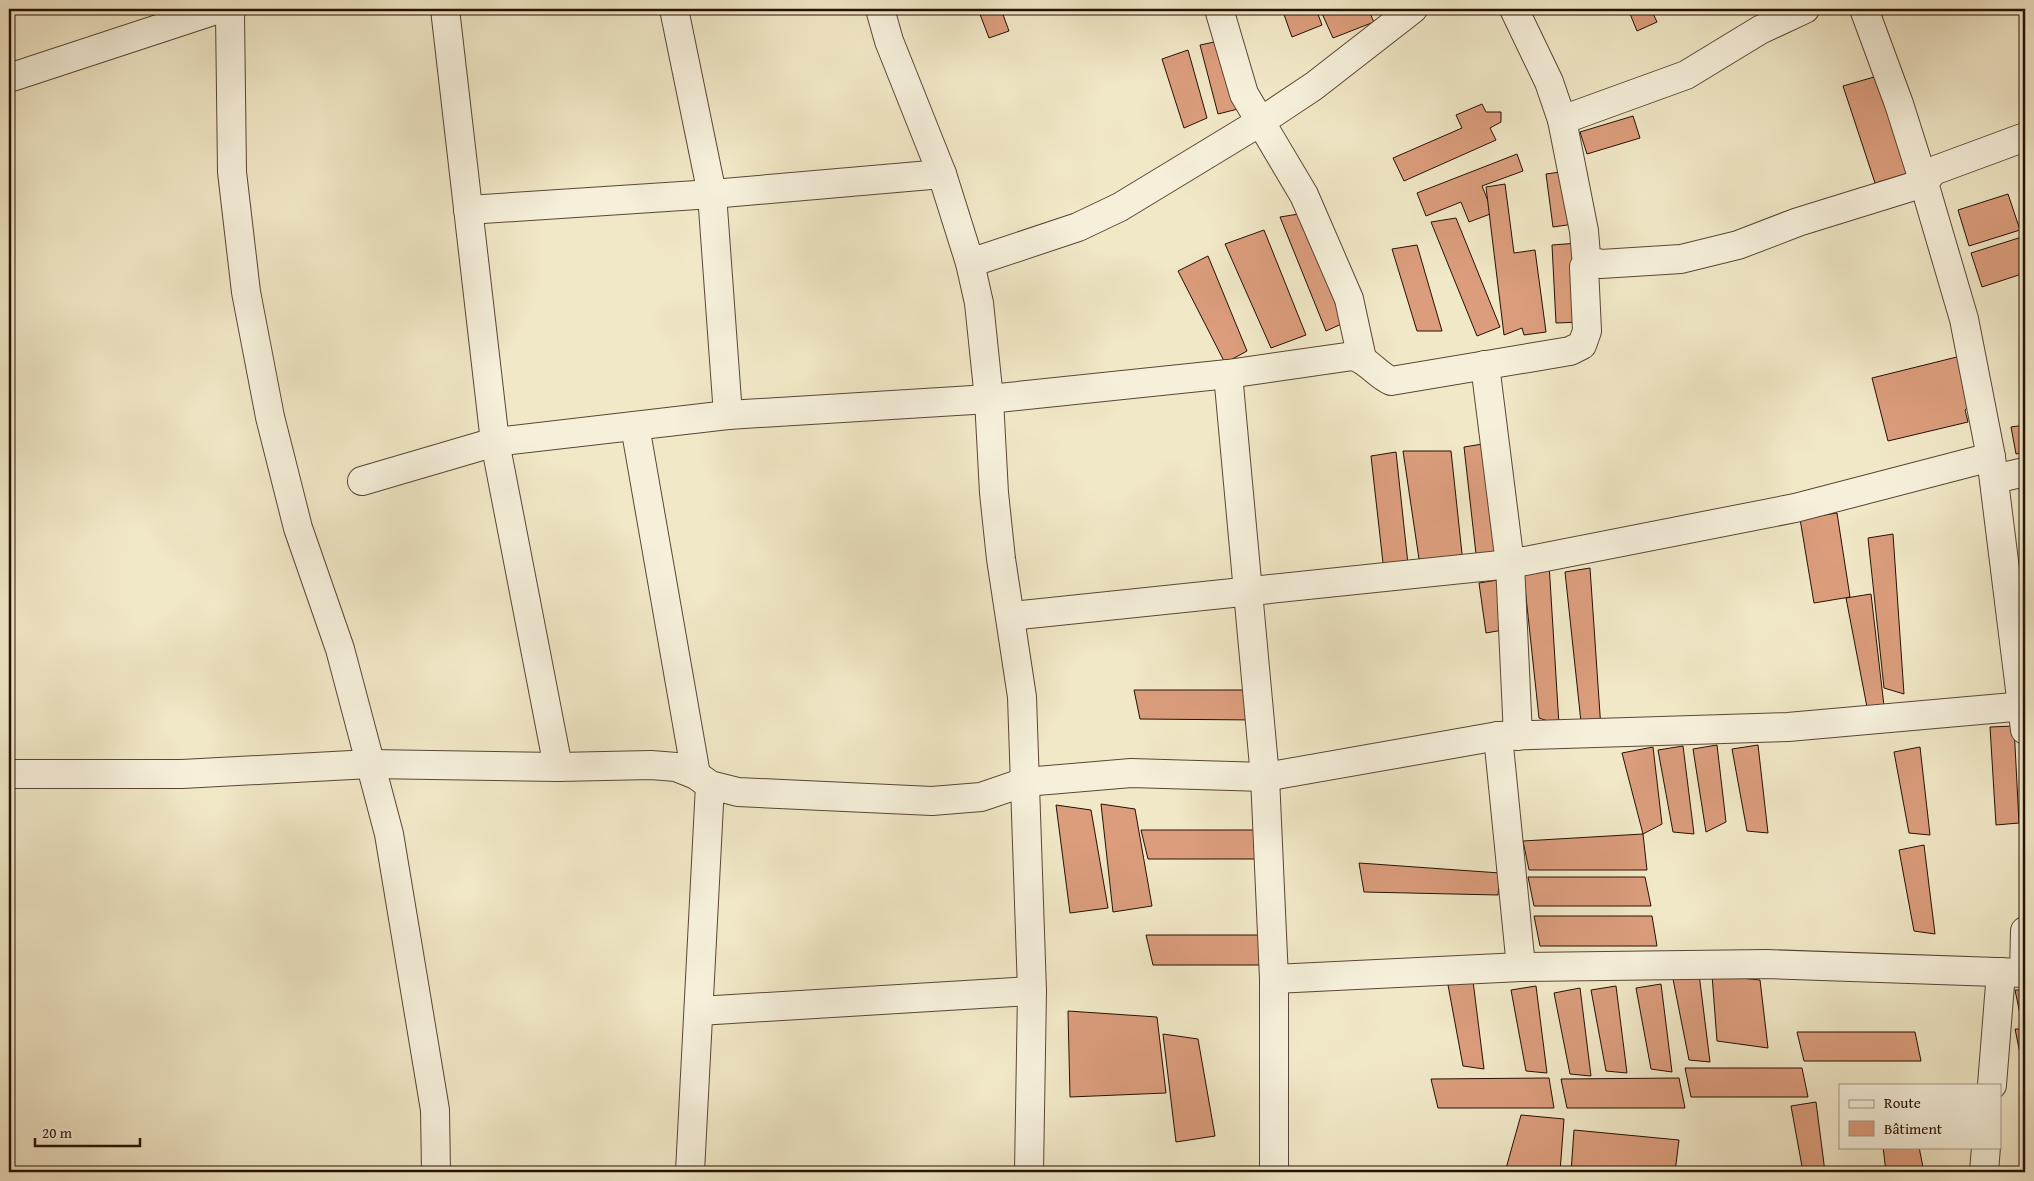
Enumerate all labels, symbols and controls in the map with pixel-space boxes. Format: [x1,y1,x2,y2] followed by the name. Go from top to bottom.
[1839,1084,2002,1148] legend
[1884,1092,1921,1113] text: Route
[35,1116,140,1148] scale bar
[1884,1118,1943,1139] text: Bâtiment
[42,1122,73,1143] text: 20 m

